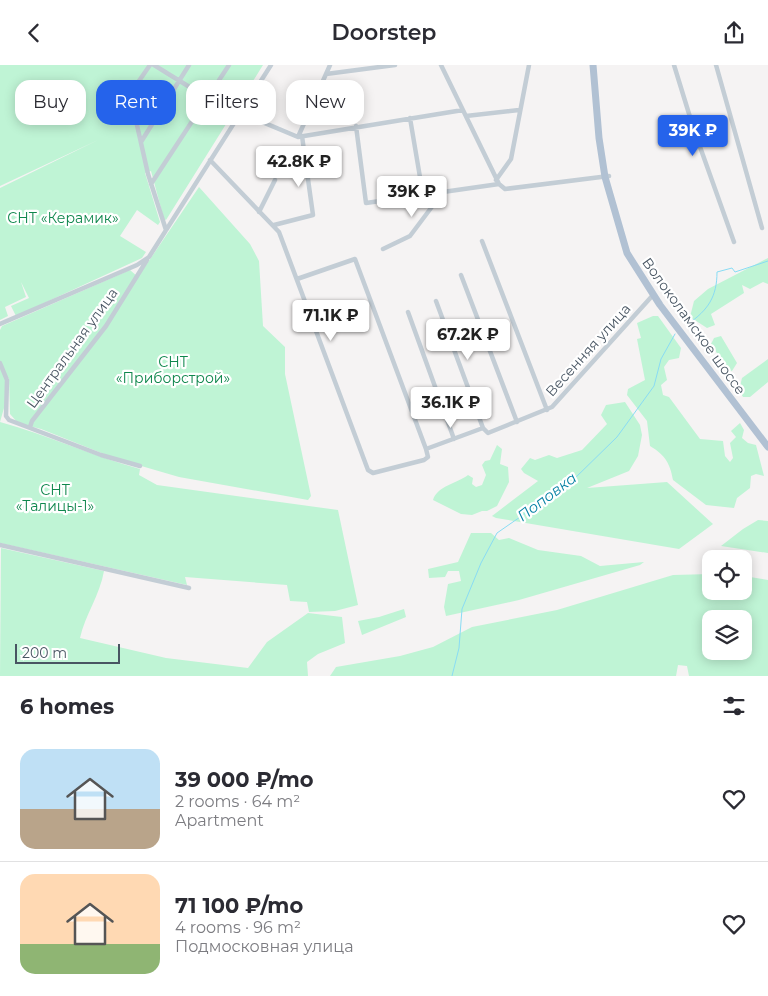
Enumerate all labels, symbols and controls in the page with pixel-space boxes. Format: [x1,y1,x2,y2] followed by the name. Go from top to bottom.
[20,19,48,47] icon: back
[332,19,436,46] text: Doorstep
[720,19,748,47] icon: share
[15,80,86,125] chip: Buy
[96,80,176,125] chip: Rent
[186,80,276,125] chip: Filters
[286,80,364,125] chip: New
[658,114,728,157] pin: 39K ₽
[669,121,717,140] text: 39K ₽
[253,145,345,188] pin: 42.8K ₽
[267,152,331,171] text: 42.8K ₽
[377,175,447,218] pin: 39K ₽
[388,182,436,201] text: 39K ₽
[7,209,119,227] park label: СНТ «Керамик»
[638,254,750,398] street label: Волоколамское шоссе
[22,284,122,412] street label: Центральная улица
[285,299,377,342] pin: 71.1K ₽
[542,300,634,400] street label: Весенняя улица
[303,306,359,325] text: 71.1K ₽
[422,319,514,361] pin: 67.2K ₽
[437,325,499,344] text: 67.2K ₽
[116,353,230,387] park label: СНТ «Приборстрой»
[405,387,497,429] pin: 36.1K ₽
[422,393,480,412] text: 36.1K ₽
[513,468,580,525] water label: Поповка
[16,481,94,515] park label: СНТ «Талицы-1»
[702,550,752,660] map controls
[702,550,752,600] button: locate
[702,610,752,660] button: layers
[15,641,120,664] scale bar
[22,644,67,662] text: 200 m
[720,692,748,720] icon: filters
[20,694,114,719] text: 6 homes
[175,767,314,792] text: 39 000 ₽/mo
[60,769,120,829] icon: home
[720,785,748,813] icon: heart
[175,792,300,811] text: 2 rooms · 64 m²
[175,811,264,830] text: Apartment
[175,893,303,918] text: 71 100 ₽/mo
[60,894,120,954] icon: home
[720,910,748,938] icon: heart
[175,918,301,937] text: 4 rooms · 96 m²
[175,937,353,956] text: Подмосковная улица

